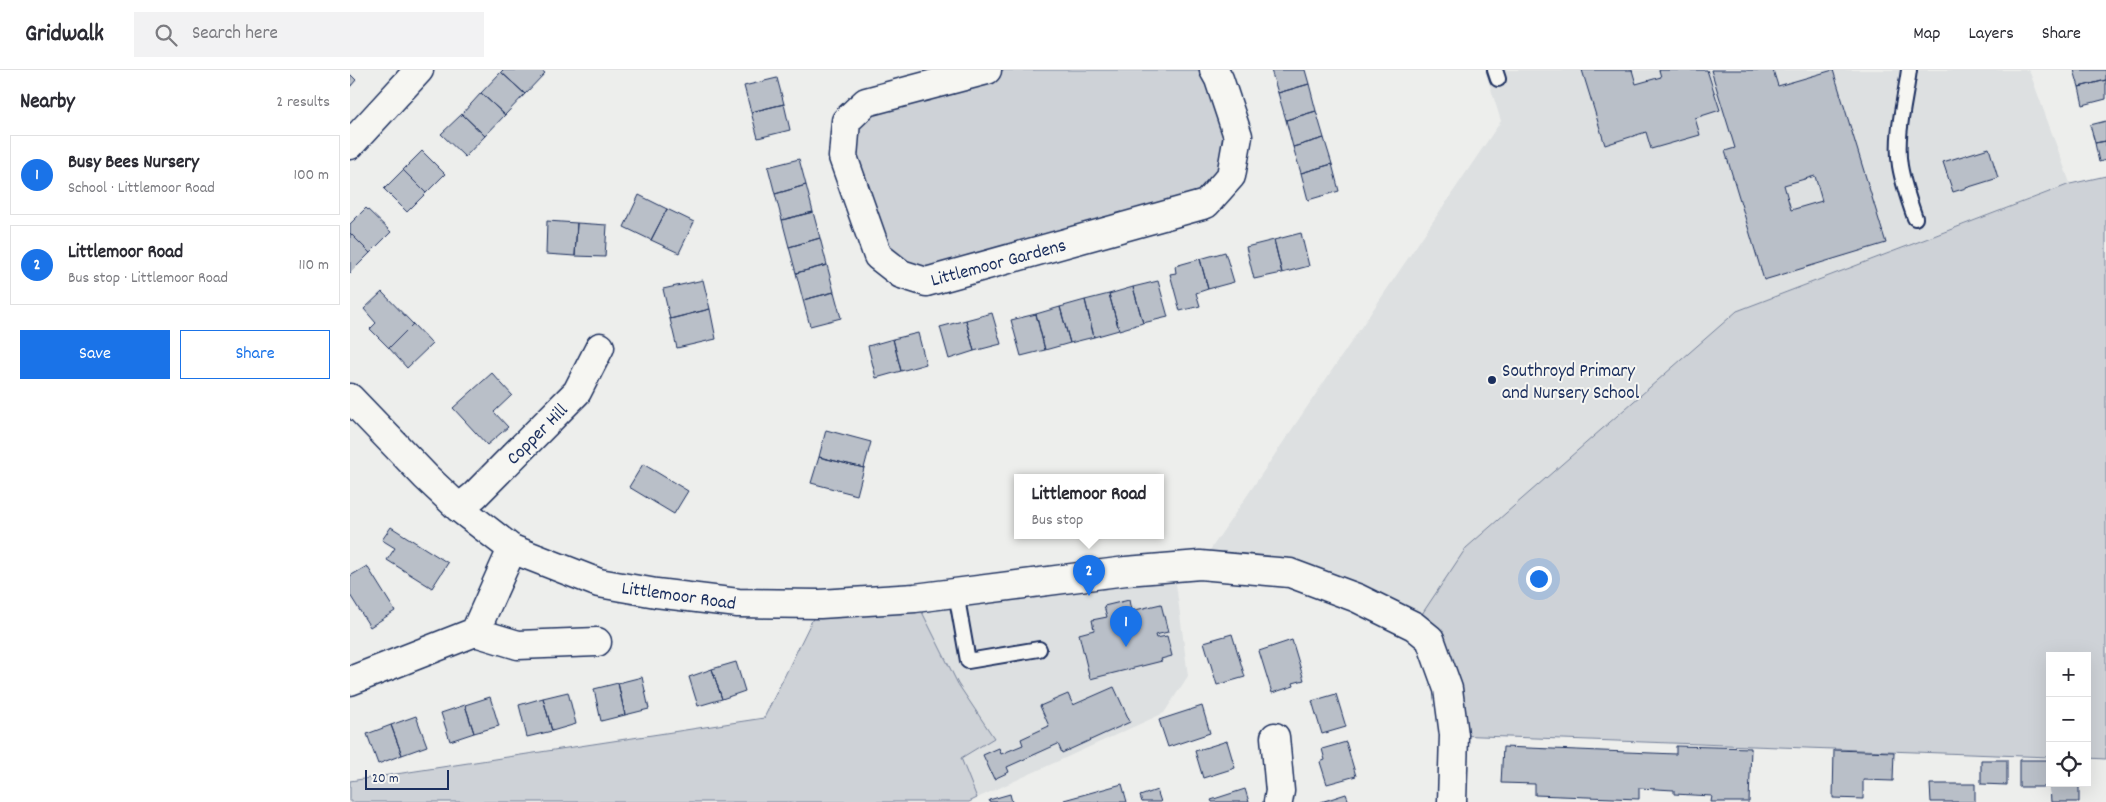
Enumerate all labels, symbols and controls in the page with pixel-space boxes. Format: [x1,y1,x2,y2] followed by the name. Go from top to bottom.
[134,12,484,57] search box
[25,18,104,52] text: Gridwalk
[152,21,180,49] icon: search
[192,21,278,48] text: Search here
[1913,22,1940,47] text: Map
[1968,22,2014,47] text: Layers
[2042,22,2081,47] text: Share
[20,88,75,118] text: Nearby
[276,91,330,114] text: 2 results
[68,150,199,177] text: Busy Bees Nursery
[35,164,39,187] text: 1
[293,164,329,187] text: 100 m
[68,177,215,200] text: School · Littlemoor Road
[928,233,1070,295] street label: Littlemoor Gardens
[68,240,183,267] text: Littlemoor Road
[34,254,41,277] text: 2
[299,254,329,277] text: 110 m
[68,267,228,290] text: Bus stop · Littlemoor Road
[20,330,170,379] button: Save
[180,330,330,379] button: Share
[1502,359,1640,408] place label: Southroyd Primary and Nursery School
[1486,374,1498,386] marker: Southroyd Primary and Nursery School
[502,398,576,472] street label: Copper Hill
[1014,474,1164,539] popup
[1031,482,1147,509] text: Littlemoor Road
[1031,509,1084,532] text: Bus stop
[1073,555,1105,596] pin: 2
[1526,566,1552,592] your location
[620,576,737,619] street label: Littlemoor Road
[1110,606,1142,647] pin: 1
[2046,652,2091,787] map controls
[2046,652,2091,697] button: +
[2046,697,2091,742] button: −
[2046,742,2091,787] button: locate
[365,767,449,790] scale bar
[372,769,399,789] text: 20 m

